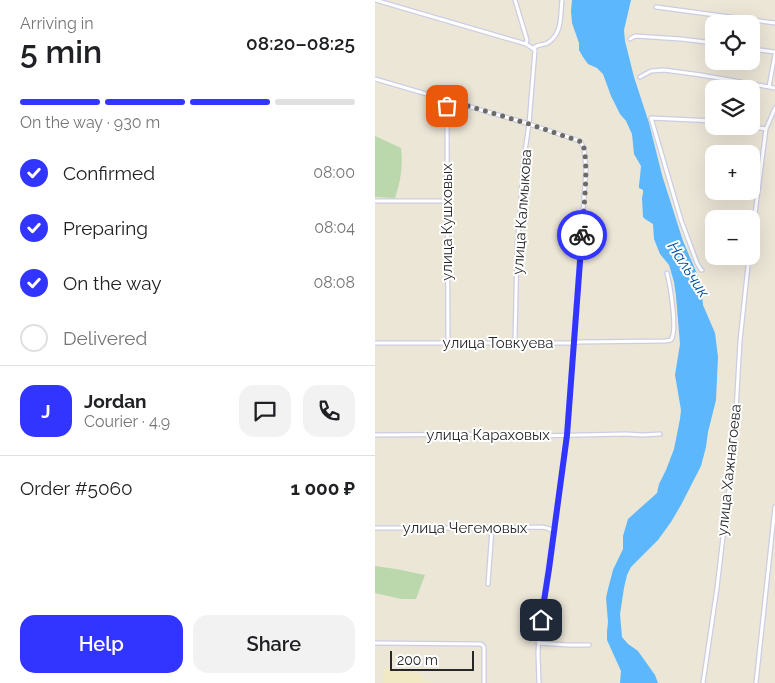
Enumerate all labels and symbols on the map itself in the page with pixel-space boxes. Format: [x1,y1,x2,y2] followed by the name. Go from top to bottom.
[426,85,468,127] pin
[509,149,535,275] street label: улица Калмыкова
[438,163,456,281] street label: улица Кушховых
[557,210,607,260] courier
[664,238,714,301] water label: Нальчик
[443,334,553,352] street label: улица Товкуева
[713,403,745,537] street label: улица Хажнагоева
[426,426,550,444] street label: улица Караховых
[403,519,528,537] street label: улица Чегемовых
[520,599,562,641] pin
[390,648,474,671] scale bar

